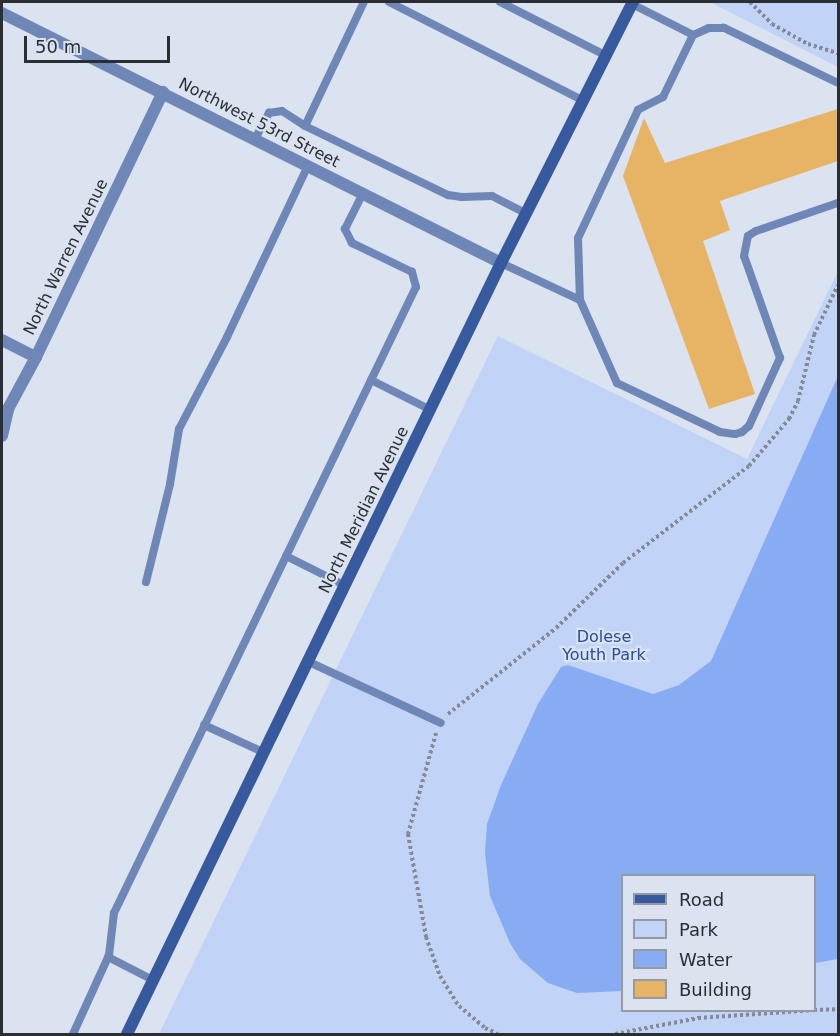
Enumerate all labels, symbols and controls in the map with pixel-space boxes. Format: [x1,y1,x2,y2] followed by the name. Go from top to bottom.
[27,24,172,62] scale bar
[35,36,81,57] text: 50 m
[175,74,343,172] street label: Northwest 53rd Street
[20,176,112,338] street label: North Warren Avenue
[315,423,413,597] street label: North Meridian Avenue
[562,627,646,665] park label: Dolese Youth Park
[621,874,816,1012] legend
[679,889,724,910] text: Road
[679,919,718,940] text: Park
[679,949,732,970] text: Water
[679,979,752,1000] text: Building

